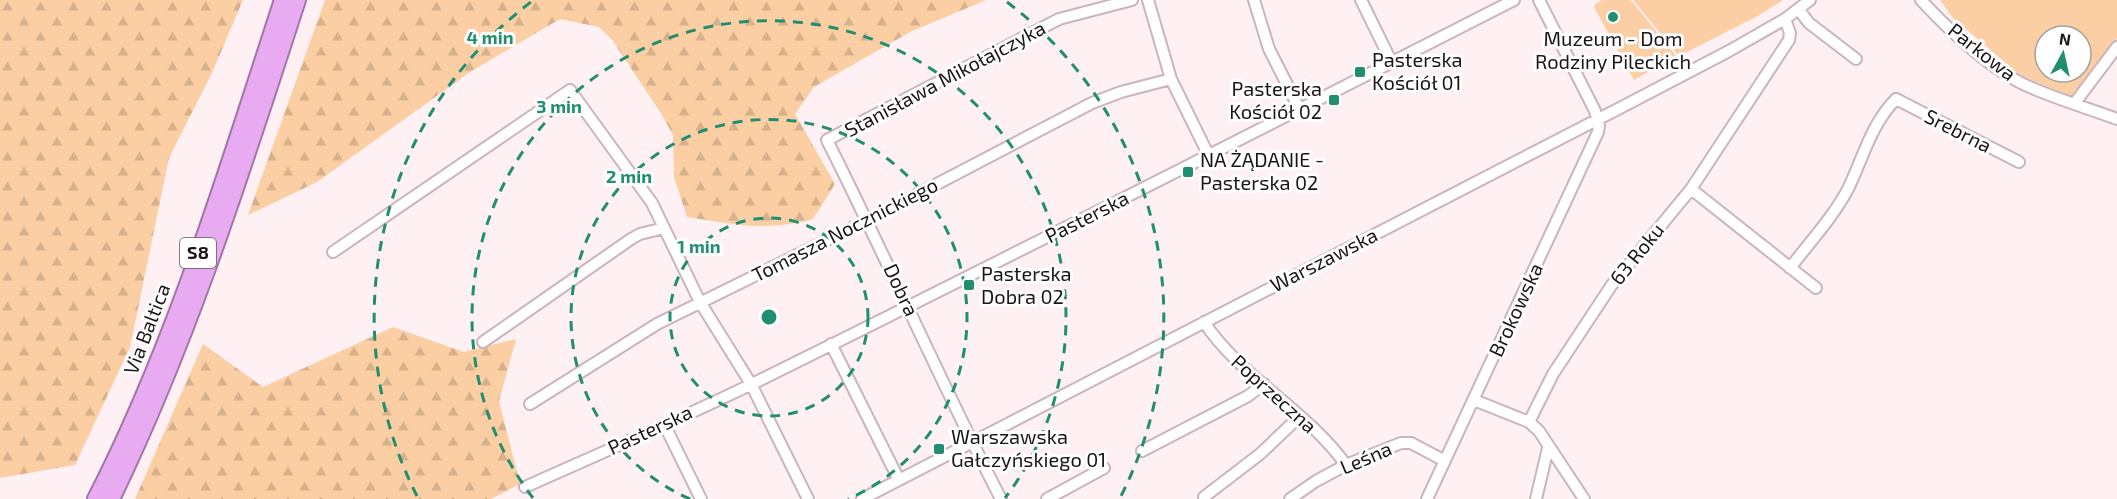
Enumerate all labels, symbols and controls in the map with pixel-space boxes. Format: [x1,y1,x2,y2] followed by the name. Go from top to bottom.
[1606,10,1620,24] marker: Muzeum - Dom Rodziny Pileckich
[840,15,1049,141] street label: Stanisława Mikołajczyka
[1944,17,2021,85] street label: Parkowa
[2033,24,2093,84] north arrow
[467,26,514,48] text: 4 min
[1535,26,1691,73] place label: Muzeum - Dom Rodziny Pileckich
[2058,28,2072,49] text: N
[1372,47,1463,94] place label: Pasterska Kościół 01
[1353,65,1367,79] marker: Pasterska Kościół 01
[1229,76,1322,123] place label: Pasterska Kościół 02
[1327,93,1341,107] marker: Pasterska Kościół 02
[536,95,582,117] text: 3 min
[1921,103,1996,157] street label: Srebrna
[1200,147,1324,194] place label: NA ŻĄDANIE - Pasterska 02
[606,165,652,187] text: 2 min
[1181,165,1195,179] marker: NA ŻĄDANIE - Pasterska 02
[748,172,941,286] street label: Tomasza Nocznickiego
[1041,185,1132,247] street label: Pasterska
[1604,218,1668,289] street label: 63 Roku
[1266,222,1381,296] street label: Warszawska
[677,235,721,257] text: 1 min
[180,238,216,268] road number: S8
[1483,259,1547,360] street label: Brokowska
[879,260,924,320] street label: Dobra
[981,261,1072,308] place label: Pasterska Dobra 02
[962,278,976,292] marker: Pasterska Dobra 02
[118,280,174,377] street label: Via Baltica
[759,307,779,327] centre of rings
[1227,349,1322,438] street label: Poprzeczna
[603,399,696,459] street label: Pasterska
[951,424,1106,471] place label: Warszawska Gałczyńskiego 01
[1336,436,1395,479] street label: Leśna
[932,442,946,456] marker: Warszawska Gałczyńskiego 01

